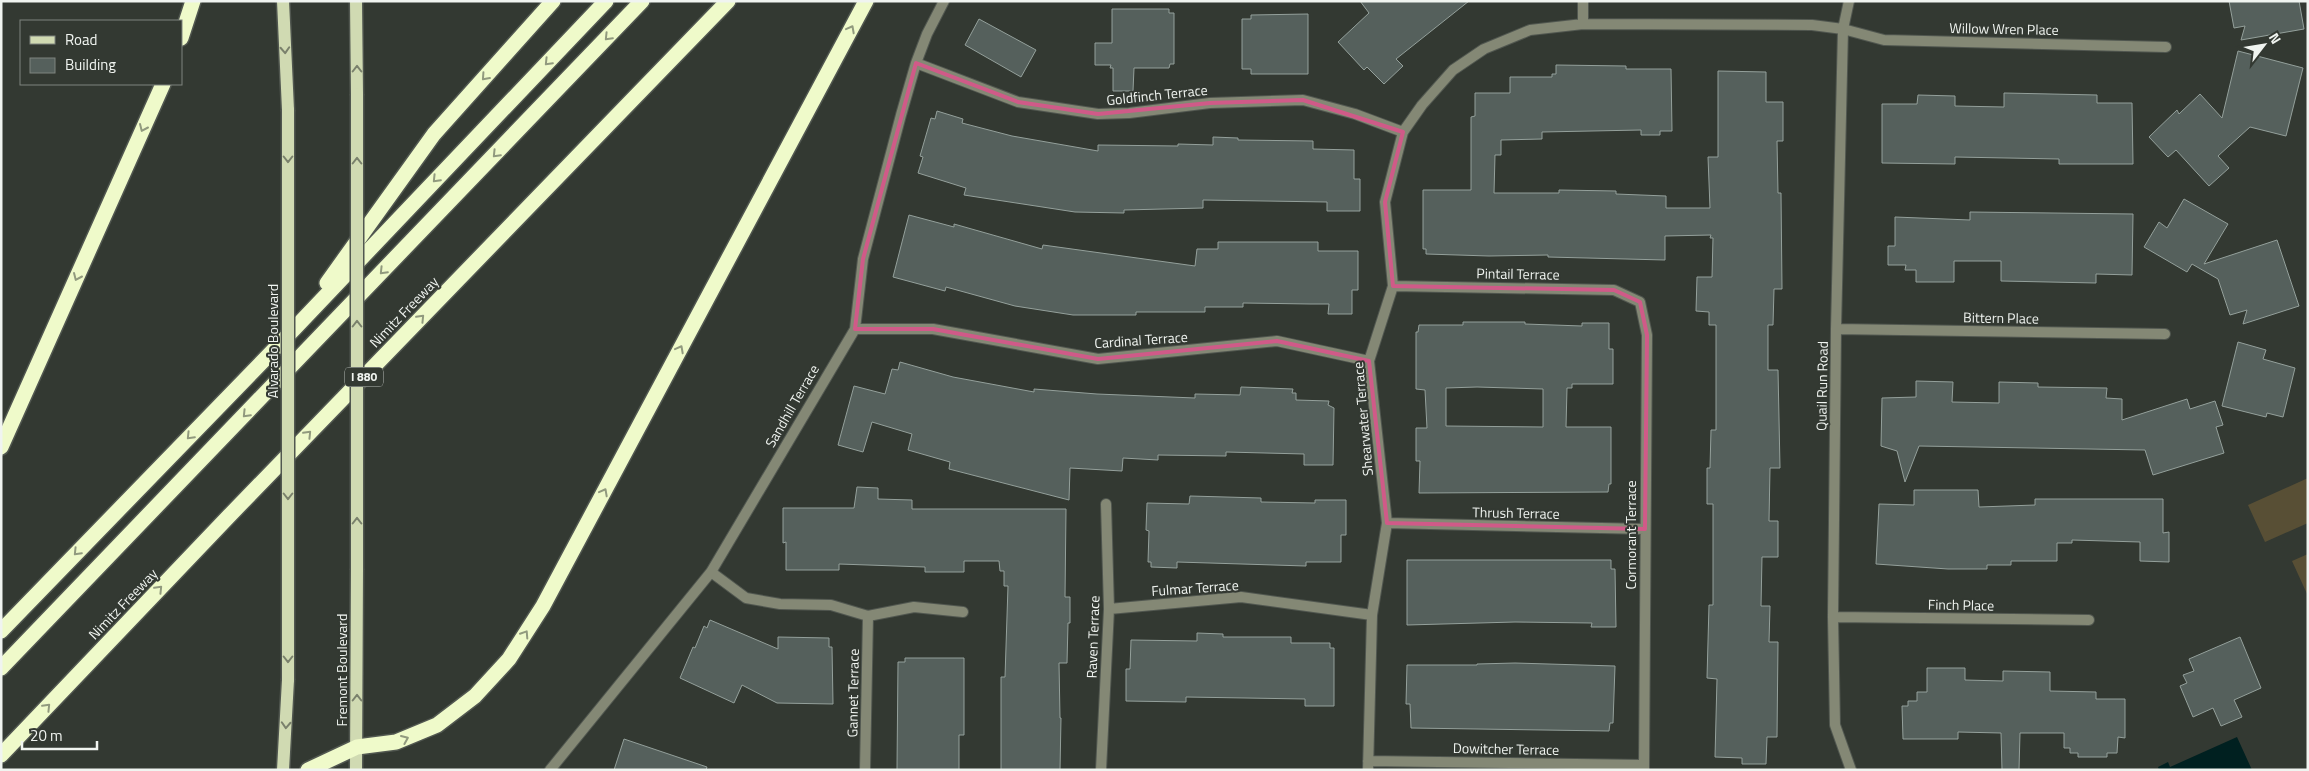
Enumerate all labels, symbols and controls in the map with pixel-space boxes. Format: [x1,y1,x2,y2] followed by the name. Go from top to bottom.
[1949,17,2059,40] street label: Willow Wren Place
[20,20,182,85] legend
[2239,20,2289,70] north arrow
[845,26,855,35] one-way arrow
[65,28,97,51] text: Road
[2264,28,2287,48] text: N
[605,31,614,40] one-way arrow
[280,46,291,54] one-way arrow
[65,53,116,76] text: Building
[545,56,554,65] one-way arrow
[352,65,362,72] one-way arrow
[482,71,491,80] one-way arrow
[1105,79,1209,110] street label: Goldfinch Terrace
[139,123,150,132] one-way arrow
[493,148,502,157] one-way arrow
[283,155,293,163] one-way arrow
[352,157,362,165] one-way arrow
[433,174,442,183] one-way arrow
[1476,262,1560,285] street label: Pintail Terrace
[380,265,389,274] one-way arrow
[364,271,443,352] street label: Nimitz Freeway
[73,272,83,281] one-way arrow
[262,284,283,398] street label: Alvarado Boulevard
[1963,306,2039,329] street label: Bittern Place
[415,314,424,323] one-way arrow
[352,320,362,328] one-way arrow
[1094,326,1188,353] street label: Cardinal Terrace
[1810,341,1833,431] street label: Quail Run Road
[674,345,684,354] one-way arrow
[759,360,824,451] street label: Sandhill Terrace
[1347,361,1378,477] street label: Shearwater Terrace
[345,368,383,387] road number: I 880
[243,408,252,417] one-way arrow
[187,430,196,439] one-way arrow
[302,431,311,440] one-way arrow
[1620,480,1641,590] street label: Cormorant Terrace
[598,489,608,498] one-way arrow
[283,492,293,500] one-way arrow
[1472,501,1560,524] street label: Thrush Terrace
[352,517,362,525] one-way arrow
[74,547,83,556] one-way arrow
[83,563,162,644] street label: Nimitz Freeway
[1151,574,1239,601] street label: Fulmar Terrace
[153,586,162,595] one-way arrow
[1928,593,1994,616] street label: Finch Place
[1081,595,1104,679] street label: Raven Terrace
[331,614,352,726] street label: Fremont Boulevard
[519,631,528,640] one-way arrow
[841,648,864,737] street label: Gannet Terrace
[283,655,293,663] one-way arrow
[352,694,362,702] one-way arrow
[41,704,50,713] one-way arrow
[22,718,98,750] scale bar
[280,721,291,729] one-way arrow
[30,724,63,747] text: 20 m
[400,734,409,745] one-way arrow
[1453,737,1559,760] street label: Dowitcher Terrace

